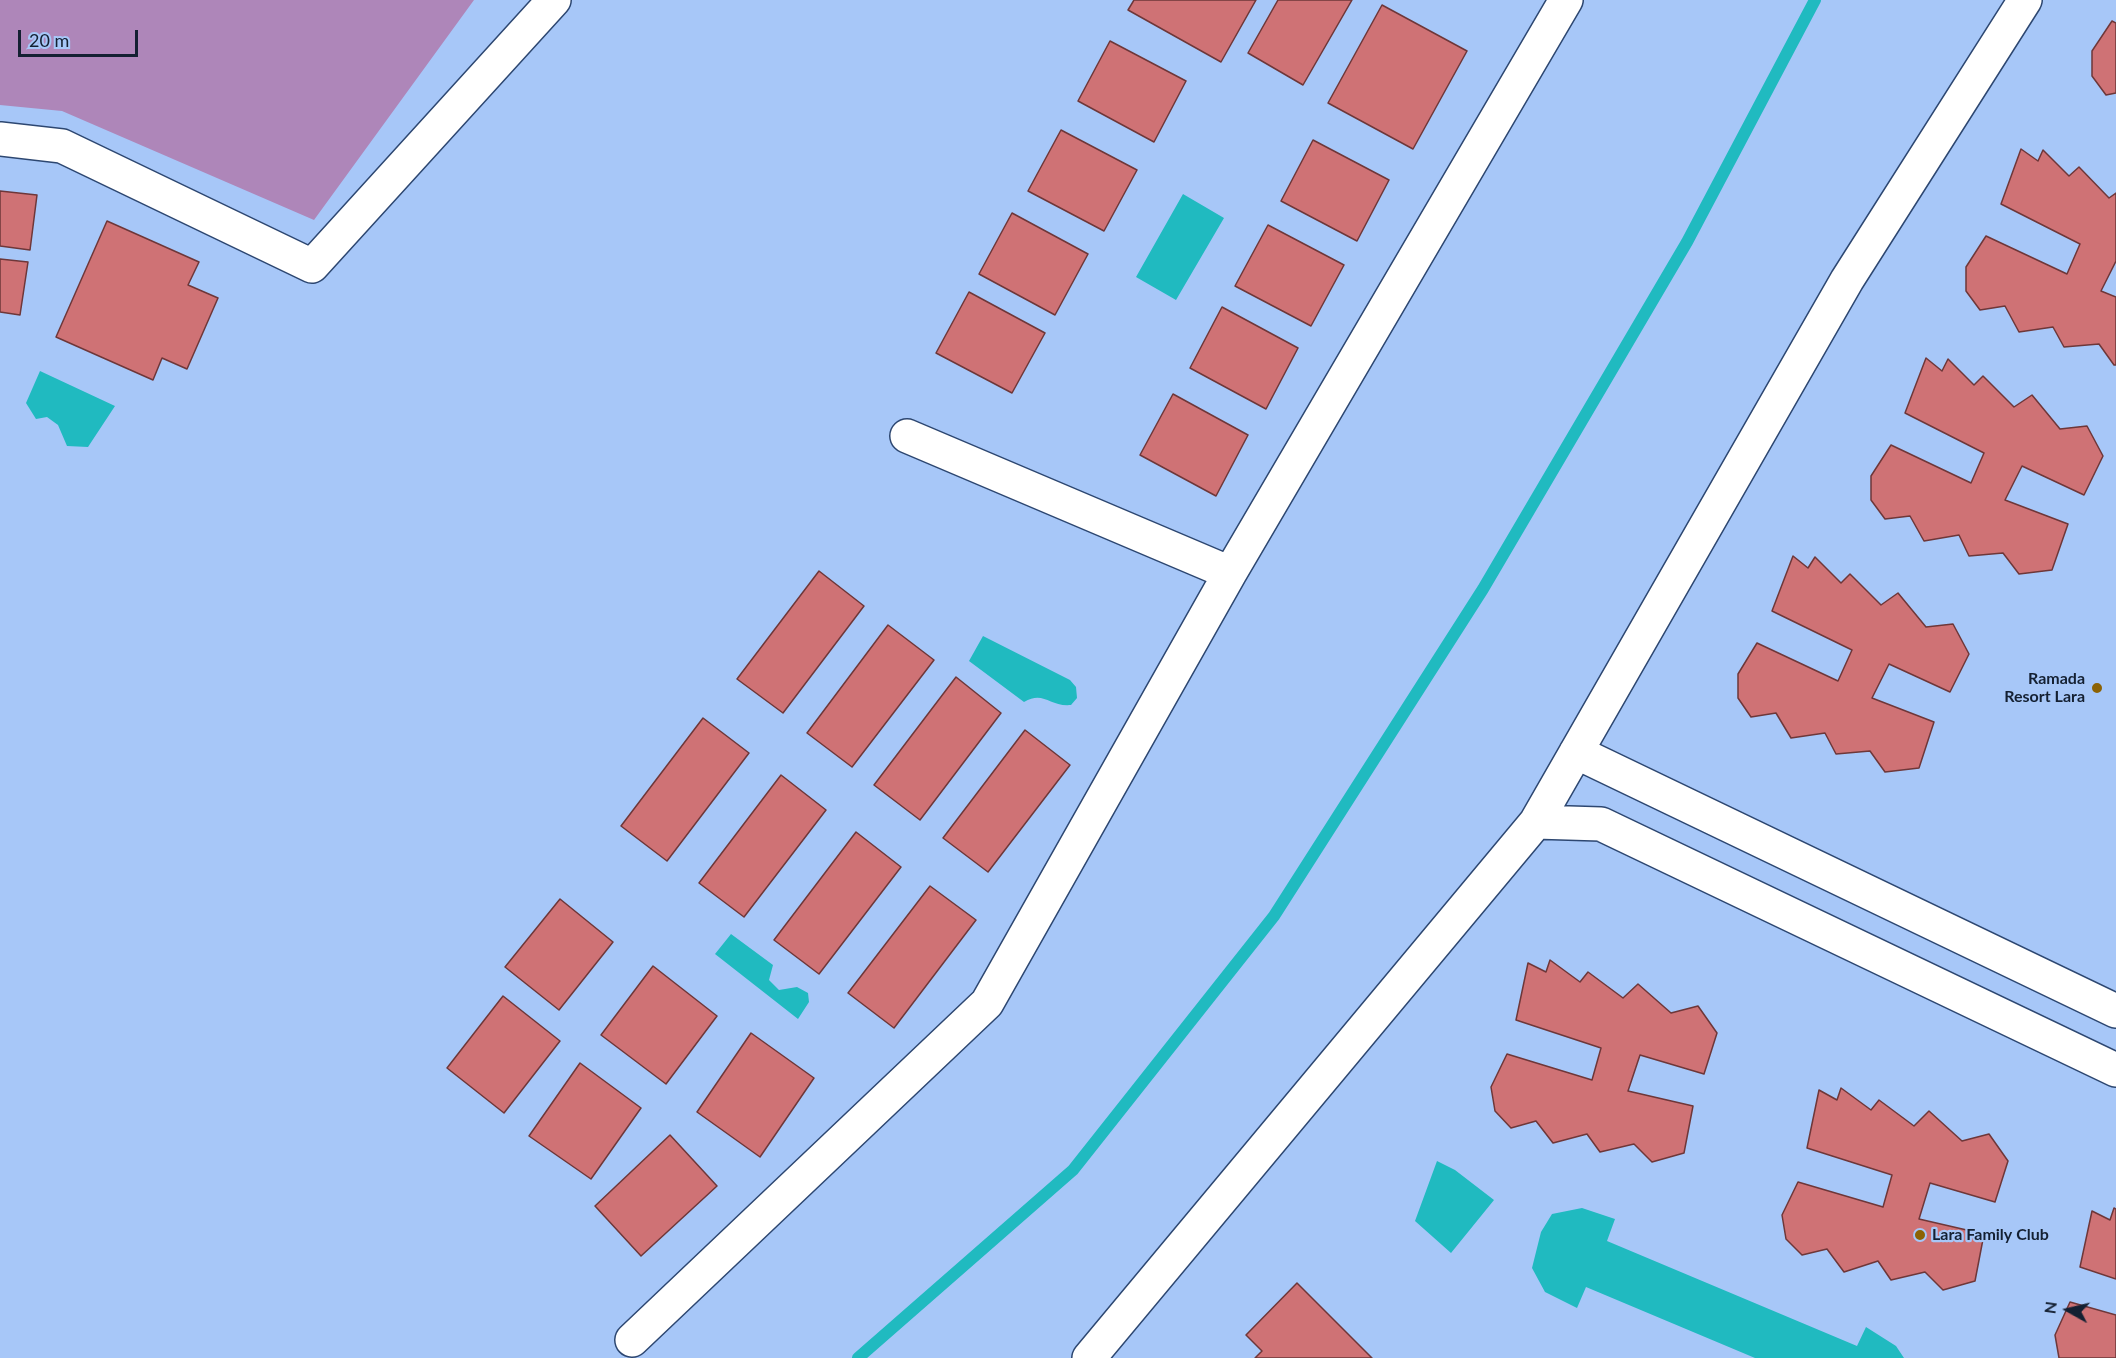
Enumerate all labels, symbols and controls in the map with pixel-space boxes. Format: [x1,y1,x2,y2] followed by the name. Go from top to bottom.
[21,18,141,56] scale bar
[29,29,69,51] text: 20 m
[2004,669,2085,707] place label: Ramada Resort Lara
[2090,681,2104,695] marker: Ramada Resort Lara
[1932,1225,2049,1245] place label: Lara Family Club
[1913,1228,1927,1242] marker: Lara Family Club
[2038,1280,2098,1340] north arrow
[2039,1300,2060,1315] text: N

